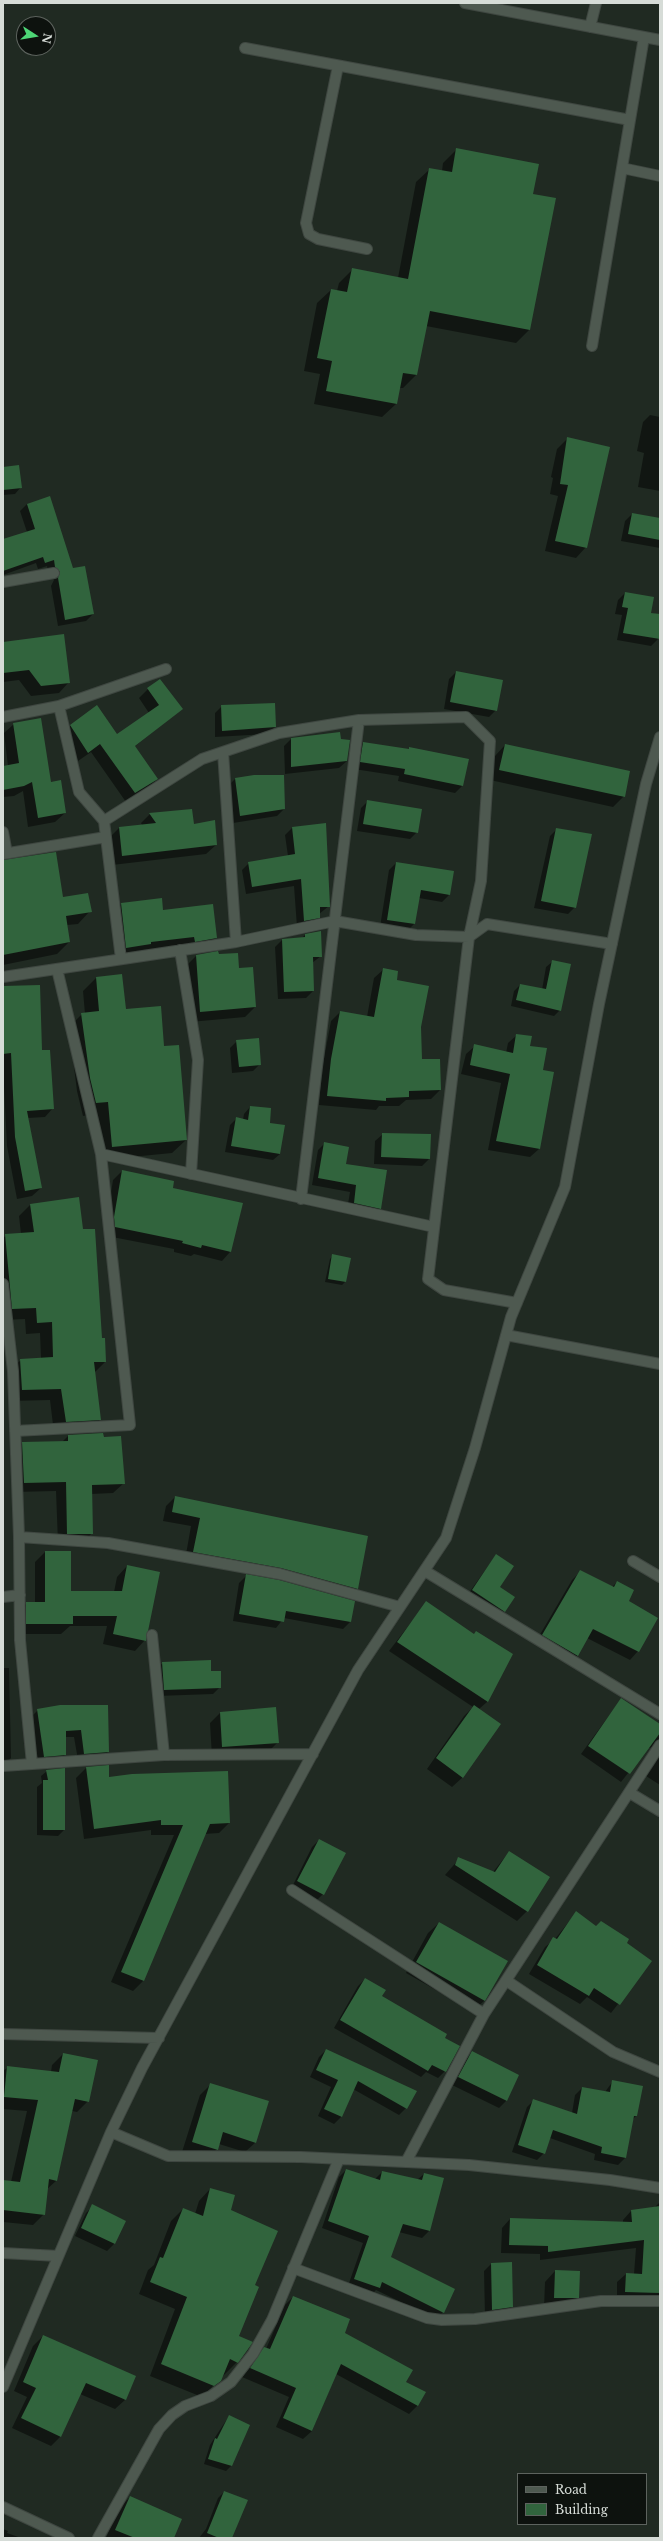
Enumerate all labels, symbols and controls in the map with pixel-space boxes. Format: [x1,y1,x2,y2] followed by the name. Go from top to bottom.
[16,16,56,56] north arrow
[39,32,55,45] text: N
[517,2473,647,2525] legend
[555,2482,587,2497] text: Road
[555,2502,608,2517] text: Building

